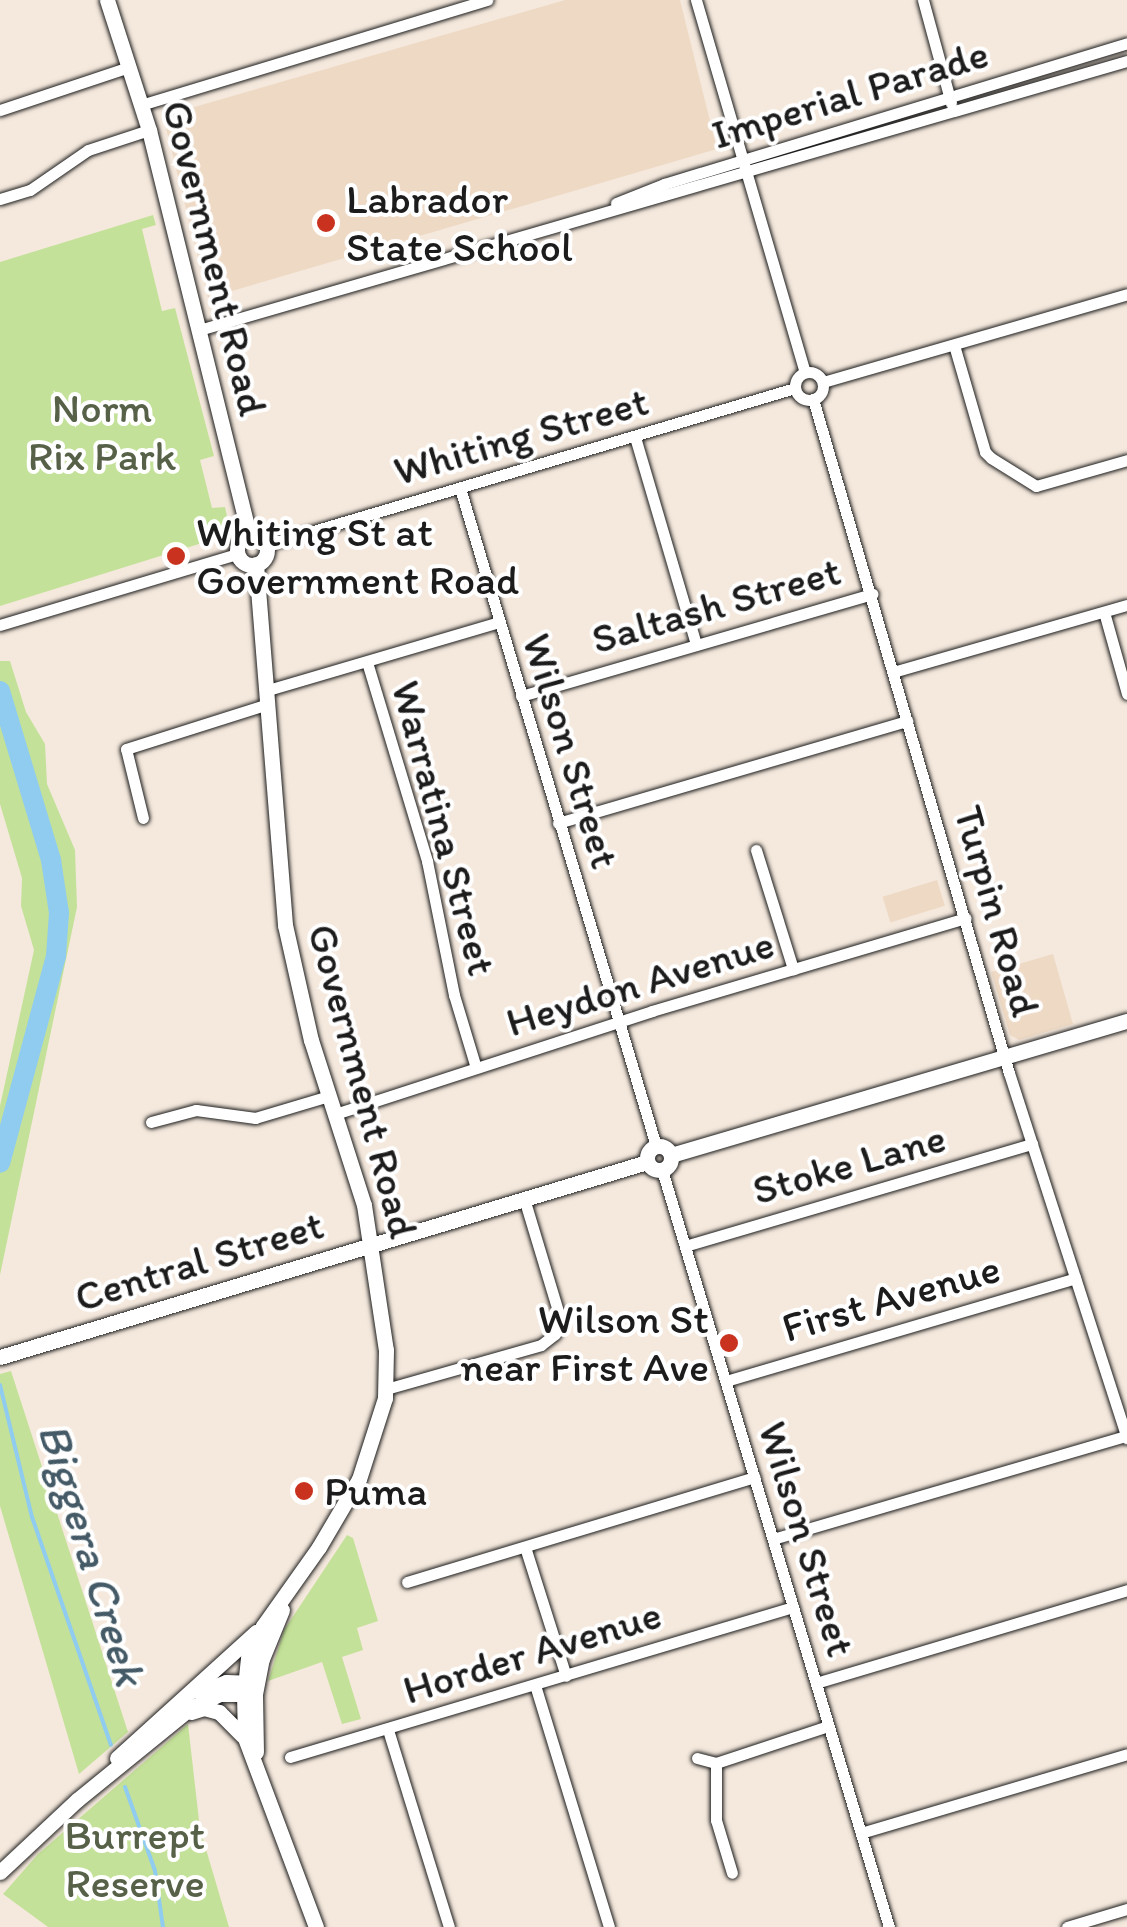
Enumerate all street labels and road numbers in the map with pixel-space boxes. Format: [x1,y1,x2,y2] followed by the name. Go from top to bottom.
[705,28,995,160] street label: Imperial Parade
[151,95,279,421] street label: Government Road
[388,376,654,496] street label: Whiting Street
[586,546,846,664] street label: Saltash Street
[511,628,631,874] street label: Wilson Street
[381,676,507,980] street label: Warratina Street
[943,800,1051,1022] street label: Turpin Road
[297,918,429,1244] street label: Government Road
[500,918,780,1048] street label: Heydon Avenue
[747,1112,951,1216] street label: Stoke Lane
[69,1199,329,1323] street label: Central Street
[776,1243,1006,1353] street label: First Avenue
[747,1416,867,1662] street label: Wilson Street
[397,1589,667,1715] street label: Horder Avenue

